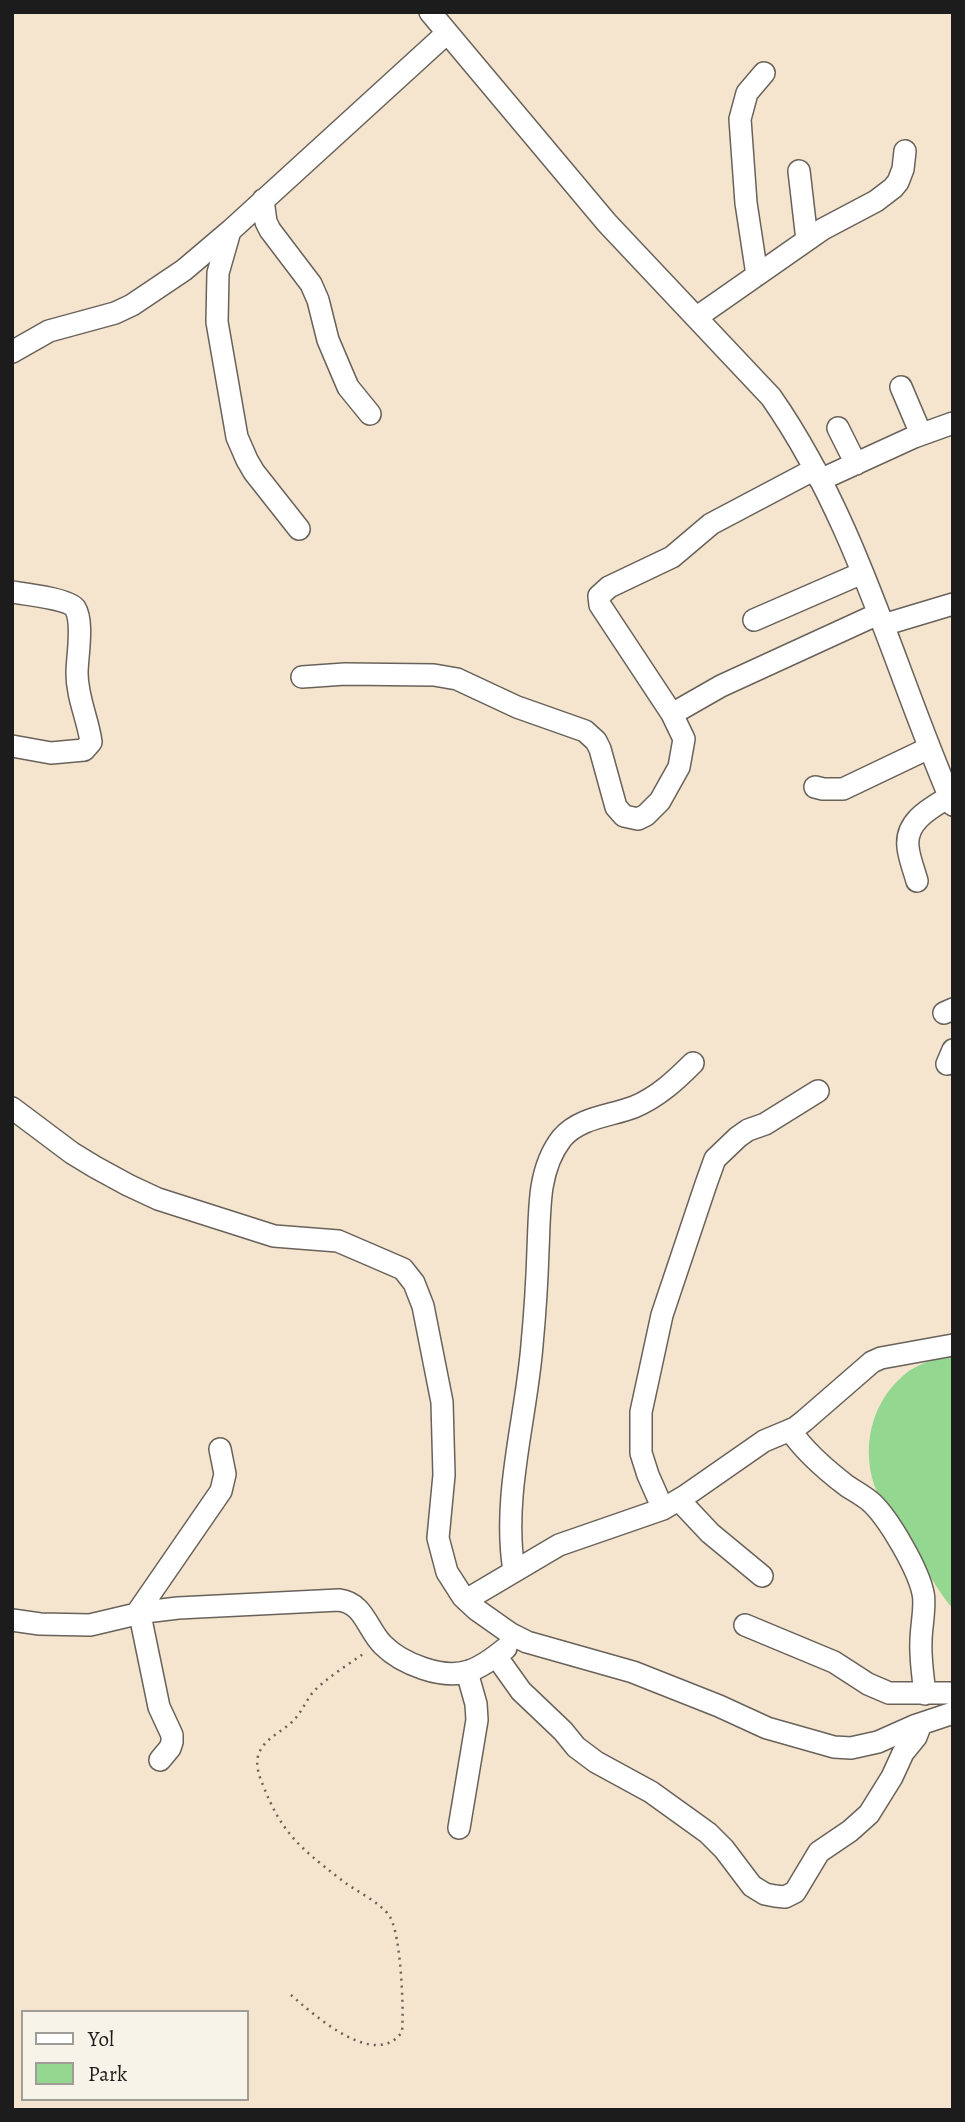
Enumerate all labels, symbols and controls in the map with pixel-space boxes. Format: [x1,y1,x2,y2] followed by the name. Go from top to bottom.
[21,2010,248,2101] legend
[88,2025,114,2053] text: Yol
[88,2060,127,2088] text: Park

